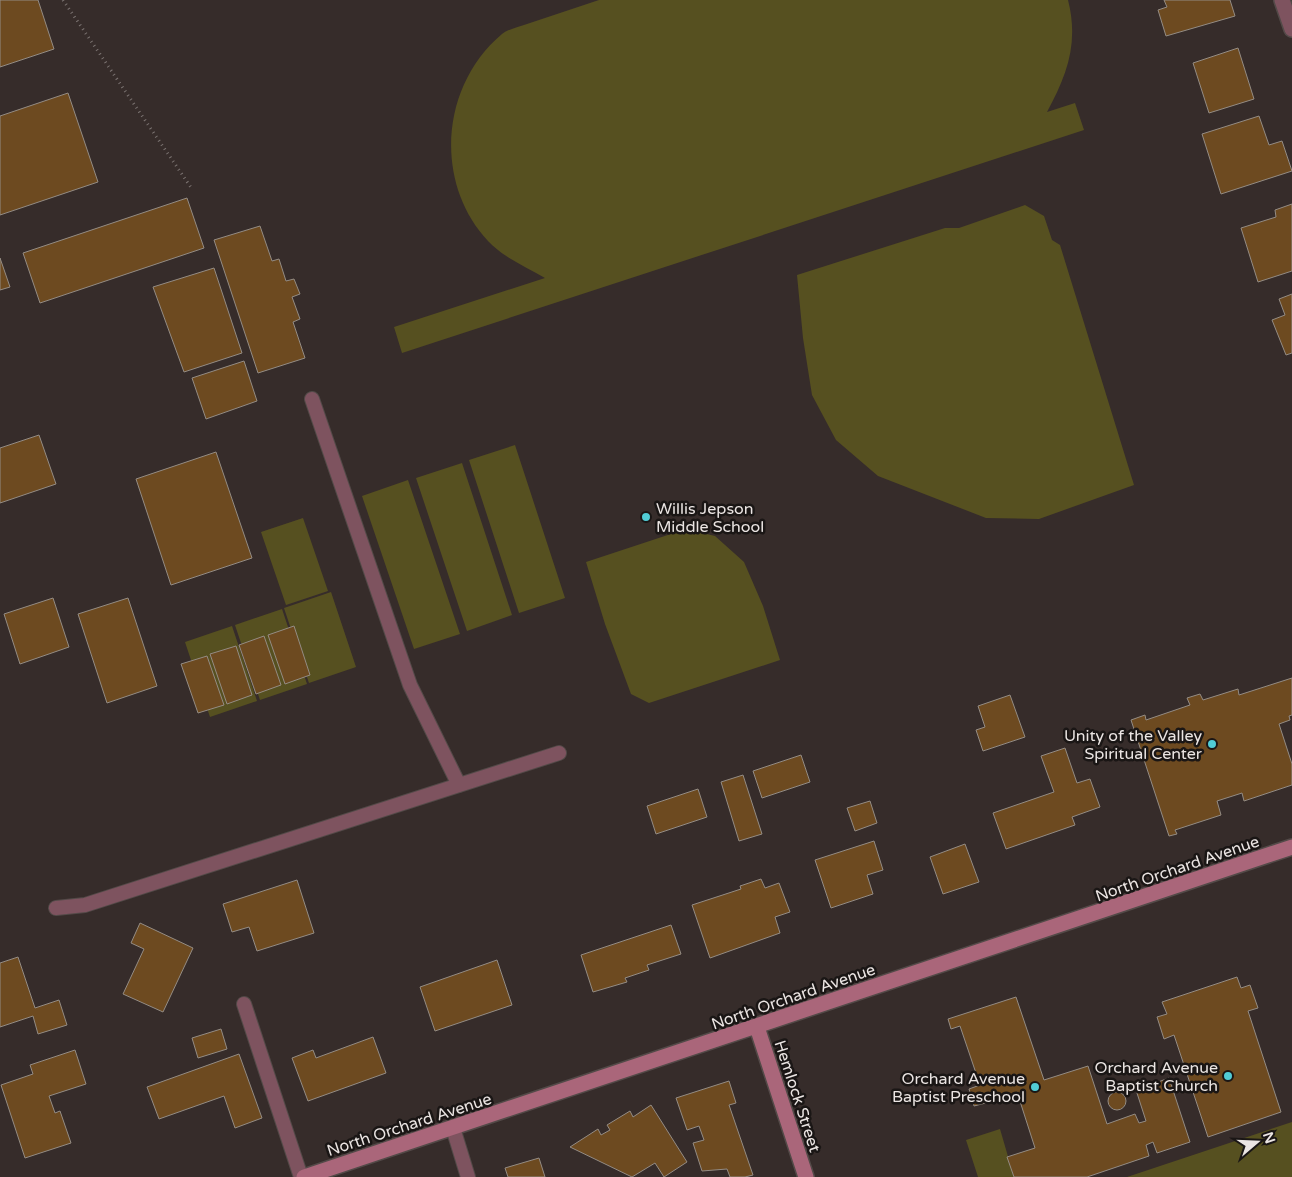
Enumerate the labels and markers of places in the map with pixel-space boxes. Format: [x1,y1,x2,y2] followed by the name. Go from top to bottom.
[656,499,764,537] place label: Willis Jepson Middle School
[640,511,652,523] marker: Willis Jepson Middle School
[1064,726,1203,764] place label: Unity of the Valley Spiritual Center
[1206,738,1218,750] marker: Unity of the Valley Spiritual Center
[1095,1058,1218,1096] place label: Orchard Avenue Baptist Church
[892,1069,1025,1107] place label: Orchard Avenue Baptist Preschool
[1222,1070,1234,1082] marker: Orchard Avenue Baptist Church
[1029,1081,1041,1093] marker: Orchard Avenue Baptist Preschool

